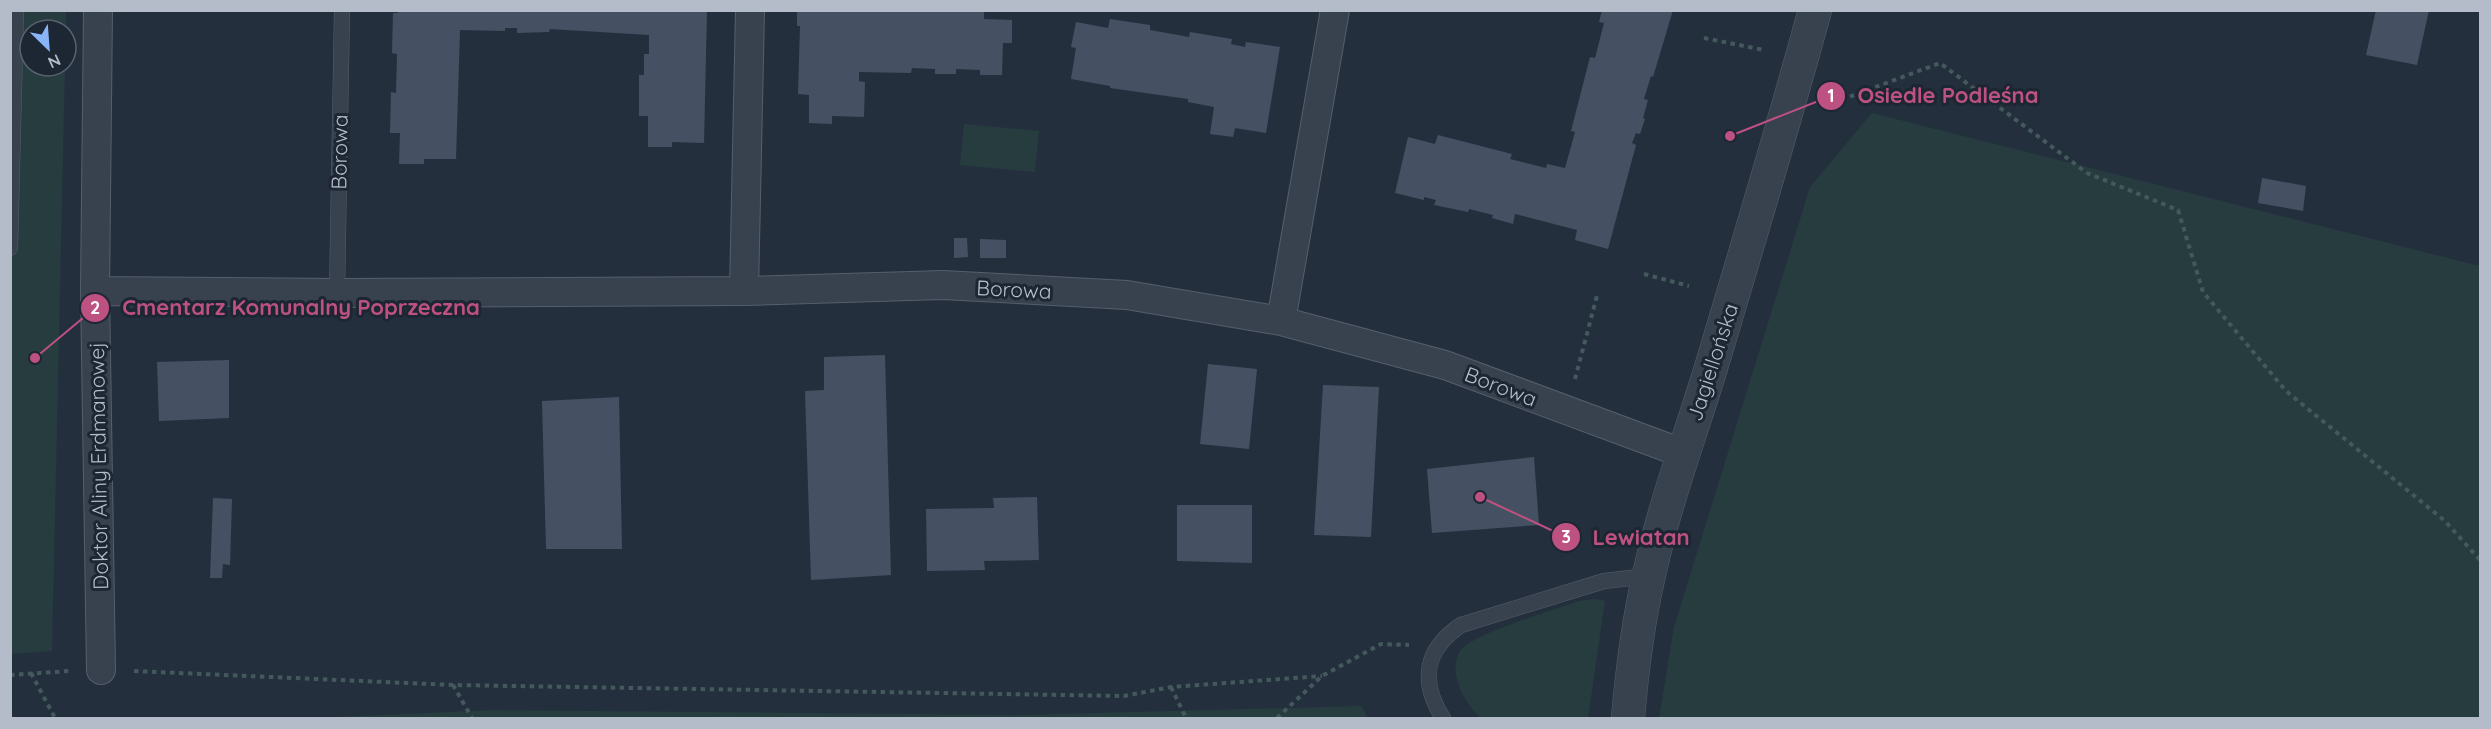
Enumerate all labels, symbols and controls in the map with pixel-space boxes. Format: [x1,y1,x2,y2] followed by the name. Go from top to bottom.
[18,18,78,78] north arrow
[45,50,64,73] text: N
[1816,76,2050,116] callout: Osiedle Podleśna
[1858,81,2038,109] text: Osiedle Podleśna
[1827,84,1835,107] text: 1
[325,114,353,190] street label: Borowa
[976,274,1052,304] street label: Borowa
[80,288,492,328] callout: Cmentarz Komunalny Poprzeczna
[122,293,480,321] text: Cmentarz Komunalny Poprzeczna
[90,296,100,319] text: 2
[1681,300,1743,424] street label: Jagiellońska
[83,342,113,590] street label: Doktor Aliny Erdmanowej
[1461,360,1541,412] street label: Borowa
[1551,517,1702,557] callout: Lewiatan
[1592,523,1690,551] text: Lewiatan
[1561,525,1571,548] text: 3

